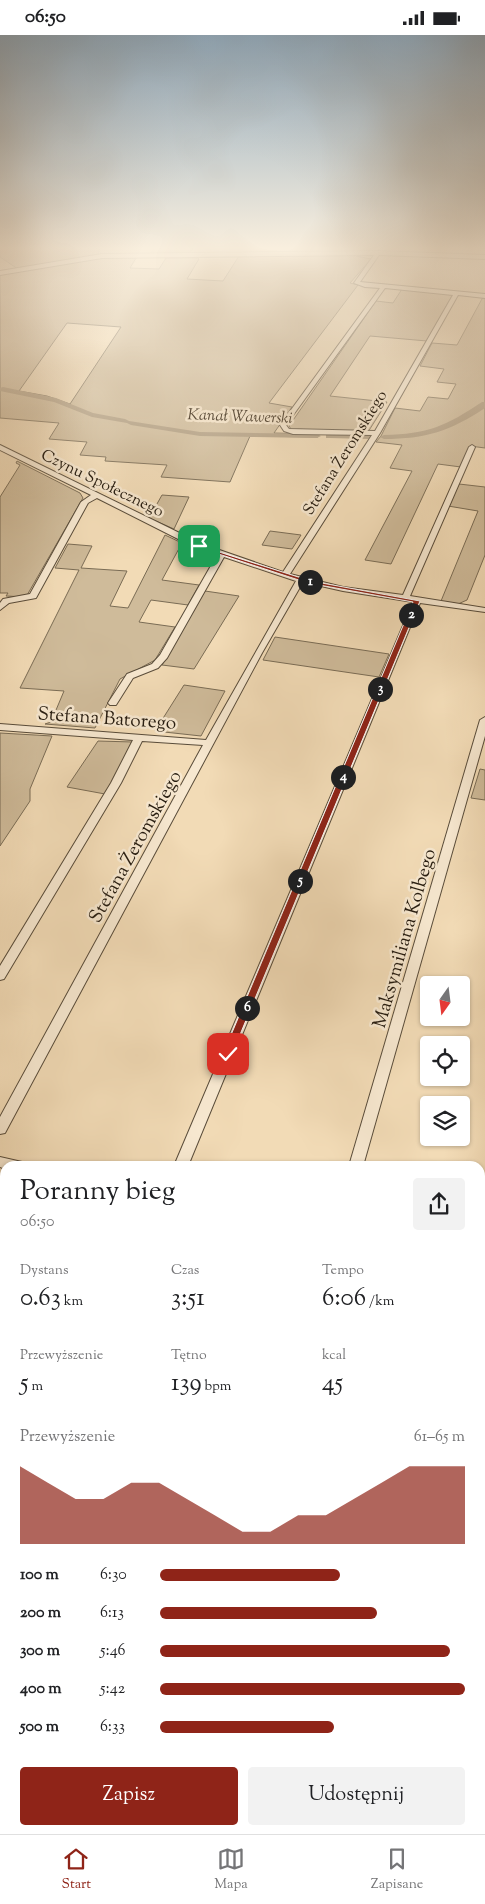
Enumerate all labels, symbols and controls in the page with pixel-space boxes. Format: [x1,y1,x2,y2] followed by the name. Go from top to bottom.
[25,4,66,31] text: 06:50
[298,386,394,520] street label: Stefana Żeromskiego
[187,404,293,431] water label: Kanał Wawerski
[37,445,167,524] street label: Czynu Społecznego
[178,525,220,567] pin
[185,532,213,560] icon: arrive
[298,569,322,595] pin: 1
[308,572,313,592] text: 1
[398,603,424,627] pin: 2
[408,605,415,625] text: 2
[368,677,392,701] pin: 3
[378,679,383,699] text: 3
[37,701,177,738] street label: Stefana Batorego
[330,765,356,789] pin: 4
[83,766,189,928] street label: Stefana Żeromskiego
[340,767,347,787] text: 4
[367,846,444,1032] street label: Maksymiliana Kolbego
[288,869,312,893] pin: 5
[298,871,303,891] text: 5
[420,976,470,1026] north arrow
[420,976,470,1146] map controls
[234,995,260,1021] pin: 6
[244,998,251,1018] text: 6
[207,1033,249,1075] pin
[420,1036,470,1086] button: locate
[214,1040,242,1068] icon: check
[420,1096,470,1146] button: layers
[20,1172,175,1212] text: Poranny bieg
[413,1178,465,1230] button: share
[20,1211,54,1234] text: 06:50
[20,1261,69,1281] text: Dystans
[171,1261,199,1281] text: Czas
[322,1261,364,1281] text: Tempo
[20,1281,61,1317] text: 0.63
[171,1281,205,1317] text: 3:51
[322,1281,366,1317] text: 6:06
[61,1292,83,1312] text: km
[366,1292,394,1312] text: /km
[20,1346,103,1366] text: Przewyższenie
[171,1346,207,1366] text: Tętno
[322,1346,346,1366] text: kcal
[20,1366,29,1402] text: 5
[171,1366,202,1402] text: 139
[322,1366,343,1402] text: 45
[29,1377,43,1397] text: m
[202,1377,231,1397] text: bpm
[20,1426,115,1449] text: Przewyższenie
[414,1426,465,1449] text: 61–65 m
[20,1564,59,1587] text: 100 m
[100,1564,127,1587] text: 6:30
[20,1602,61,1625] text: 200 m
[100,1602,124,1625] text: 6:13
[20,1640,60,1663] text: 300 m
[100,1640,126,1663] text: 5:46
[20,1678,62,1701] text: 400 m
[100,1678,125,1701] text: 5:42
[20,1716,59,1739] text: 500 m
[100,1716,125,1739] text: 6:33
[20,1767,238,1825] button: Zapisz
[248,1767,465,1825] button: Udostępnij
[62,1845,91,1895] tab: Start
[214,1845,248,1895] tab: Mapa
[371,1845,423,1895] tab: Zapisane

